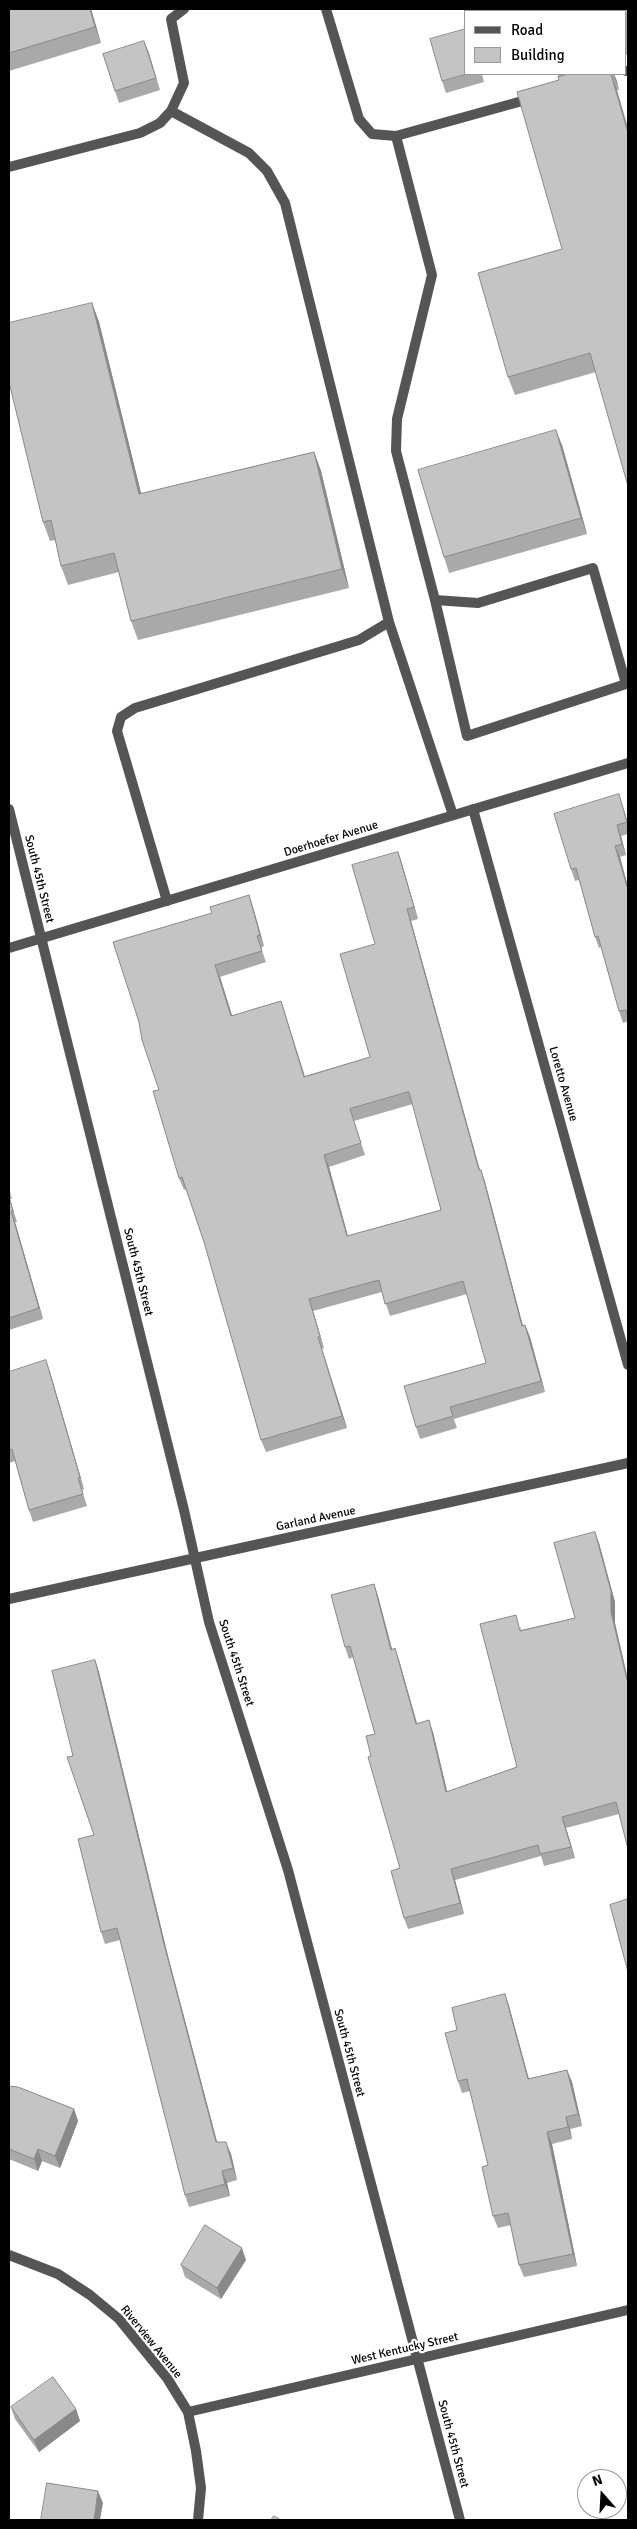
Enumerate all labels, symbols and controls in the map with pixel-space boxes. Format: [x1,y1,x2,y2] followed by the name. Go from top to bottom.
[464,10,627,75] legend
[511,21,543,39] text: Road
[511,46,565,64] text: Building
[282,818,380,860] street label: Doerhoefer Avenue
[21,833,57,925] street label: South 45th Street
[545,1045,581,1123] street label: Loretto Avenue
[120,1226,156,1318] street label: South 45th Street
[275,1504,357,1534] street label: Garland Avenue
[215,1618,257,1708] street label: South 45th Street
[330,2007,368,2099] street label: South 45th Street
[117,2303,185,2381] street label: Riverview Avenue
[350,2330,460,2368] street label: West Kentucky Street
[434,2398,472,2490] street label: South 45th Street
[577,2469,627,2519] north arrow
[590,2471,605,2490] text: N

